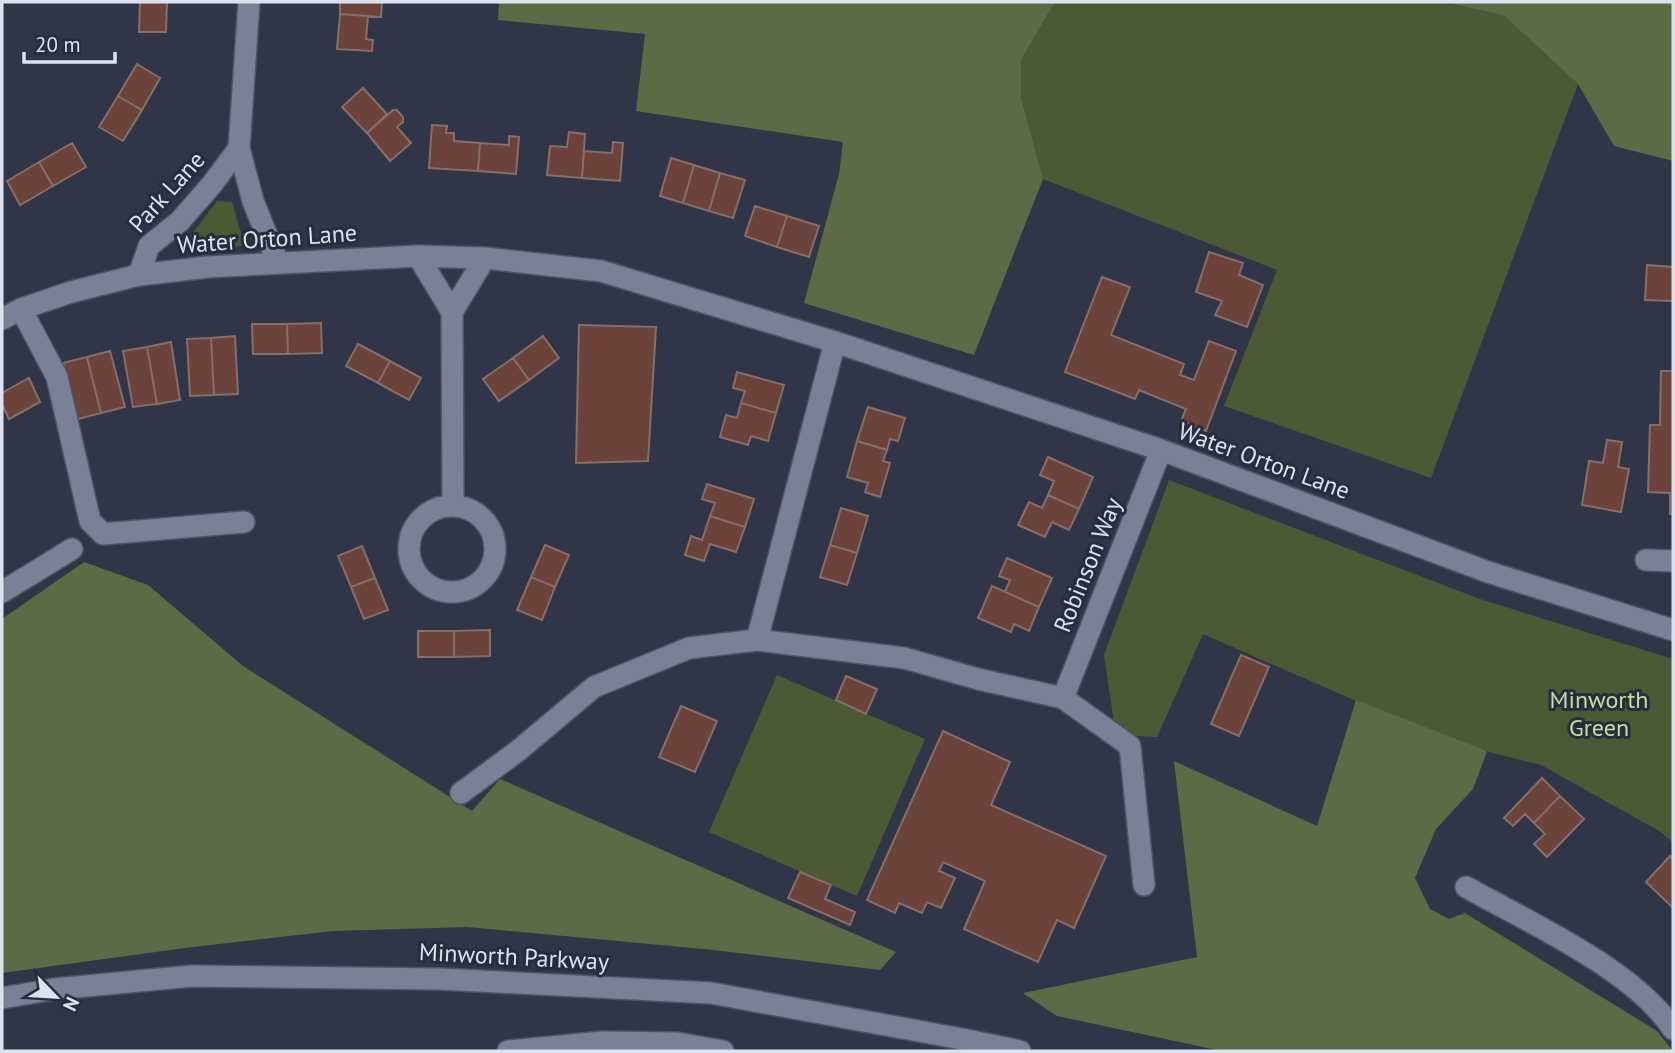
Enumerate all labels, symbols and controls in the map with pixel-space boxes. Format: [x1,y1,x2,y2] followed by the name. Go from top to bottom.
[24,21,116,65] scale bar
[35,31,81,58] text: 20 m
[122,145,211,239] street label: Park Lane
[176,217,358,260] street label: Water Orton Lane
[1174,415,1354,506] street label: Water Orton Lane
[1046,493,1129,637] street label: Robinson Way
[1550,684,1648,743] park label: Minworth Green
[418,936,610,977] street label: Minworth Parkway
[21,962,91,1032] north arrow
[58,993,85,1015] text: N

